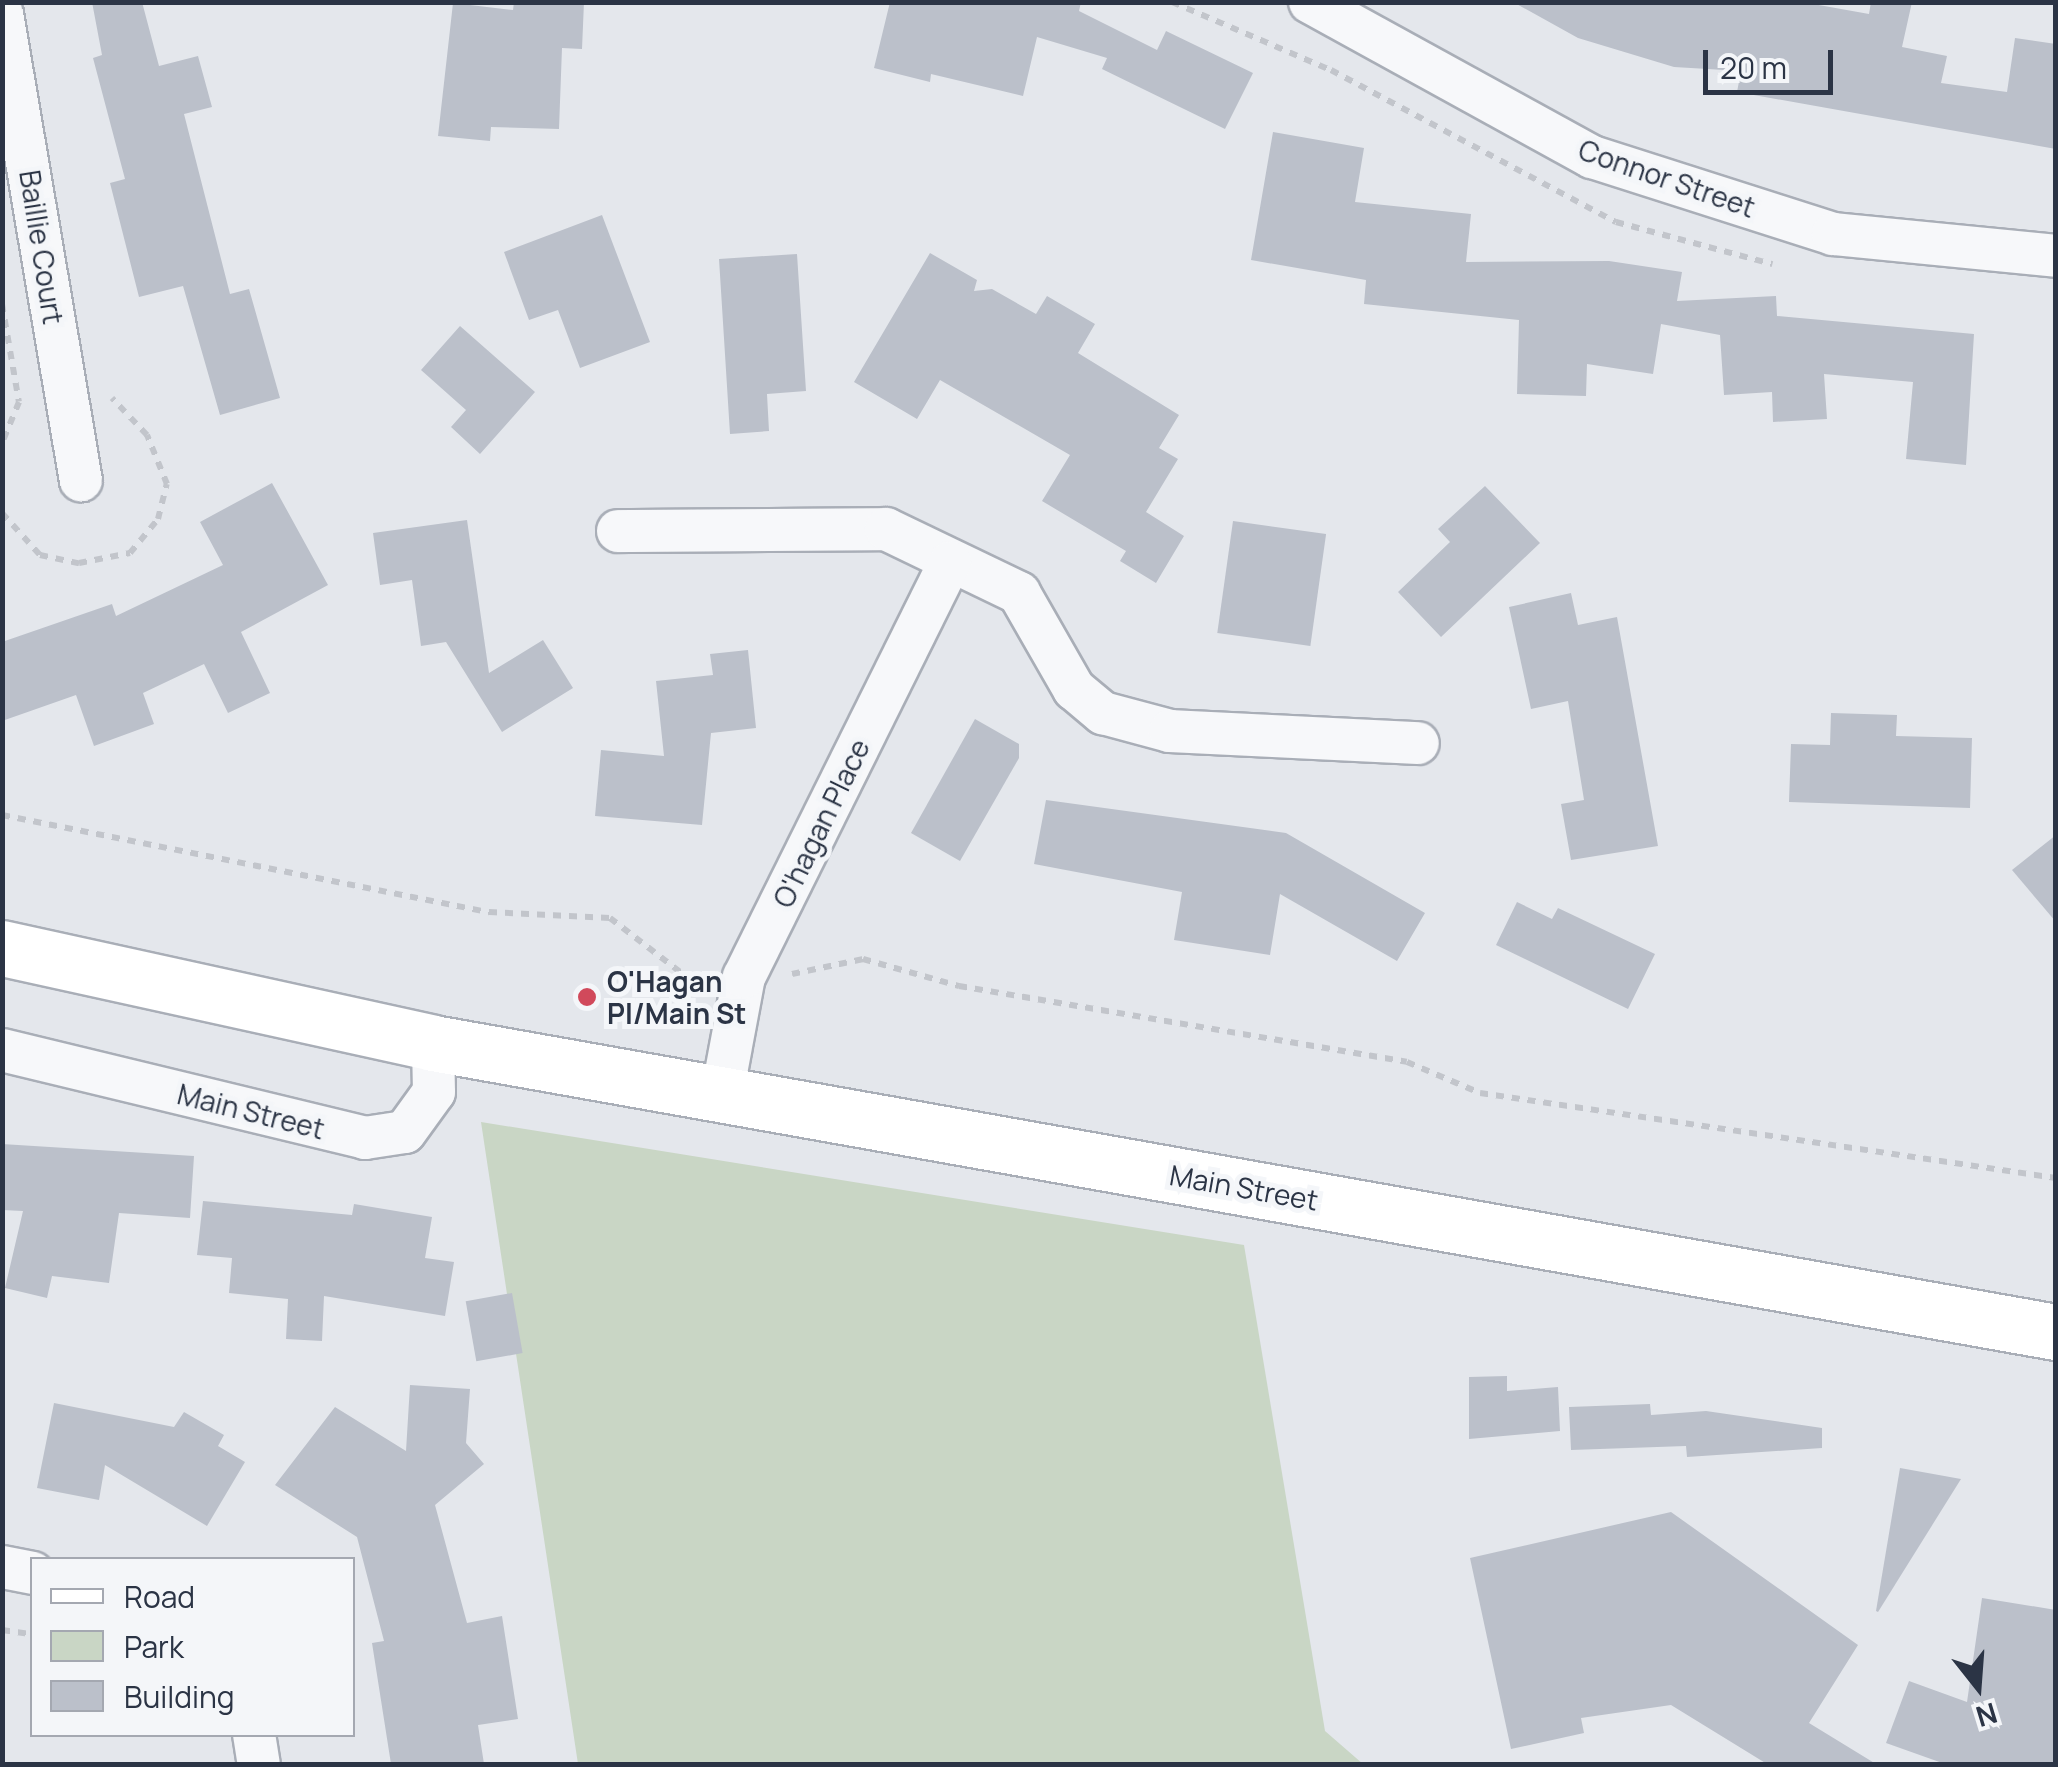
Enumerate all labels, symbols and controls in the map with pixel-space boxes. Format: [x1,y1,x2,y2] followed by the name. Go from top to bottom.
[1708,30,1838,92] scale bar
[1720,47,1787,88] text: 20 m
[1574,132,1760,224] street label: Connor Street
[13,168,71,326] street label: Baillie Court
[766,733,876,913] street label: O'hagan Place
[607,964,746,1030] place label: O'Hagan Pl/Main St
[576,986,598,1008] marker: O'Hagan Pl/Main St
[174,1077,328,1145] street label: Main Street
[1167,1157,1321,1217] street label: Main Street
[30,1557,355,1737] legend
[124,1576,195,1617] text: Road
[124,1626,184,1667] text: Park
[1928,1637,2028,1737] north arrow
[124,1676,235,1717] text: Building
[1972,1695,2002,1737] text: N

